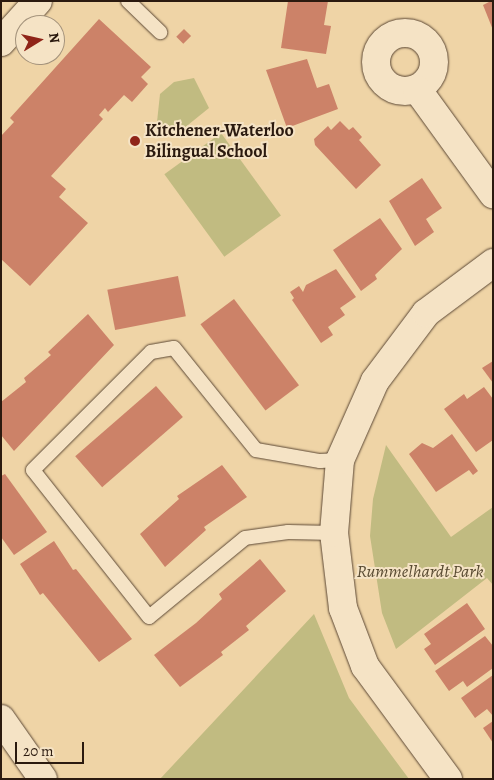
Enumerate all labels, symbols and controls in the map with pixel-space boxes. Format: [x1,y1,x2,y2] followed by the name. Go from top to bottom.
[15,15,65,65] north arrow
[44,31,65,44] text: N
[145,120,294,162] place label: Kitchener-Waterloo Bilingual School
[129,135,141,147] marker: Kitchener-Waterloo Bilingual School
[356,560,484,582] park label: Rummelhardt Park
[18,732,86,764] scale bar
[23,741,54,761] text: 20 m

